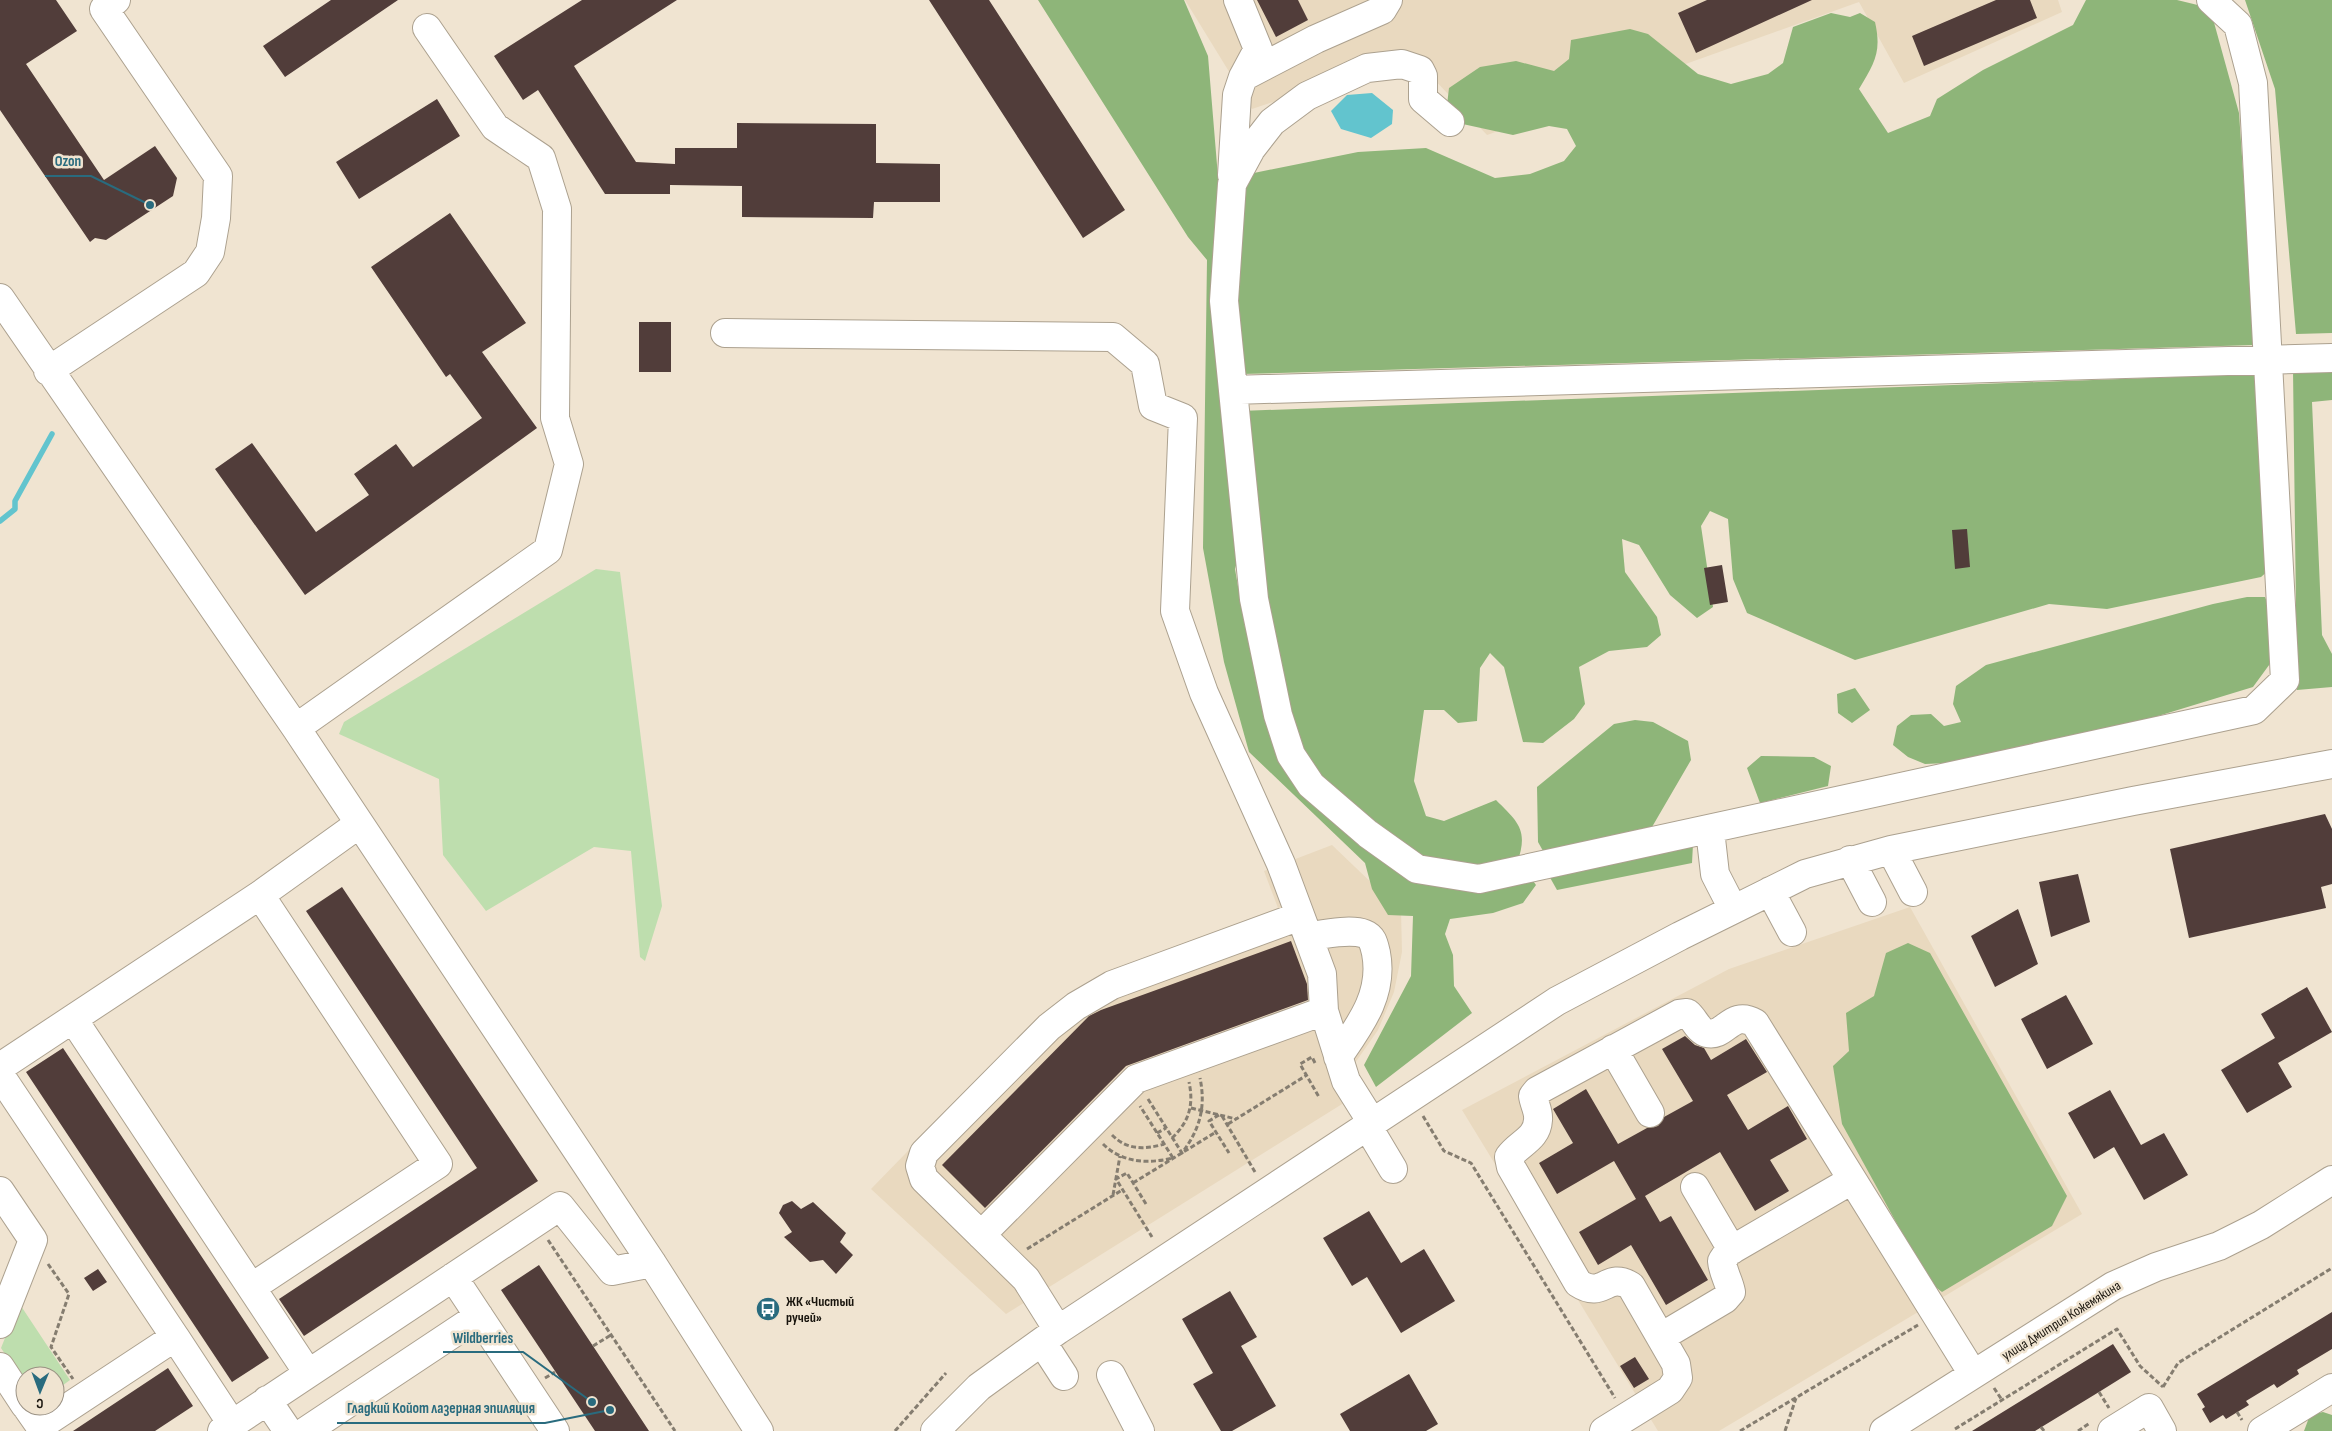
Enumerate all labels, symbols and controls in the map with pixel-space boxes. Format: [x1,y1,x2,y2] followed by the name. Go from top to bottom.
[45,146,91,176] callout: Ozon
[55,152,81,171] text: Ozon
[1999,1277,2124,1364] street label: улица Дмитрия Кожемякина
[786,1293,854,1326] place label: ЖК «Чистый ручей»
[755,1296,781,1322] bus stop icon: ЖК «Чистый ручей»
[443,1322,523,1352] callout: Wildberries
[453,1329,513,1348] text: Wildberries
[15,1366,65,1416] north arrow
[337,1393,545,1423] callout: Гладкий Койот лазерная эпиляция
[36,1395,44,1412] text: С
[347,1399,535,1418] text: Гладкий Койот лазерная эпиляция

